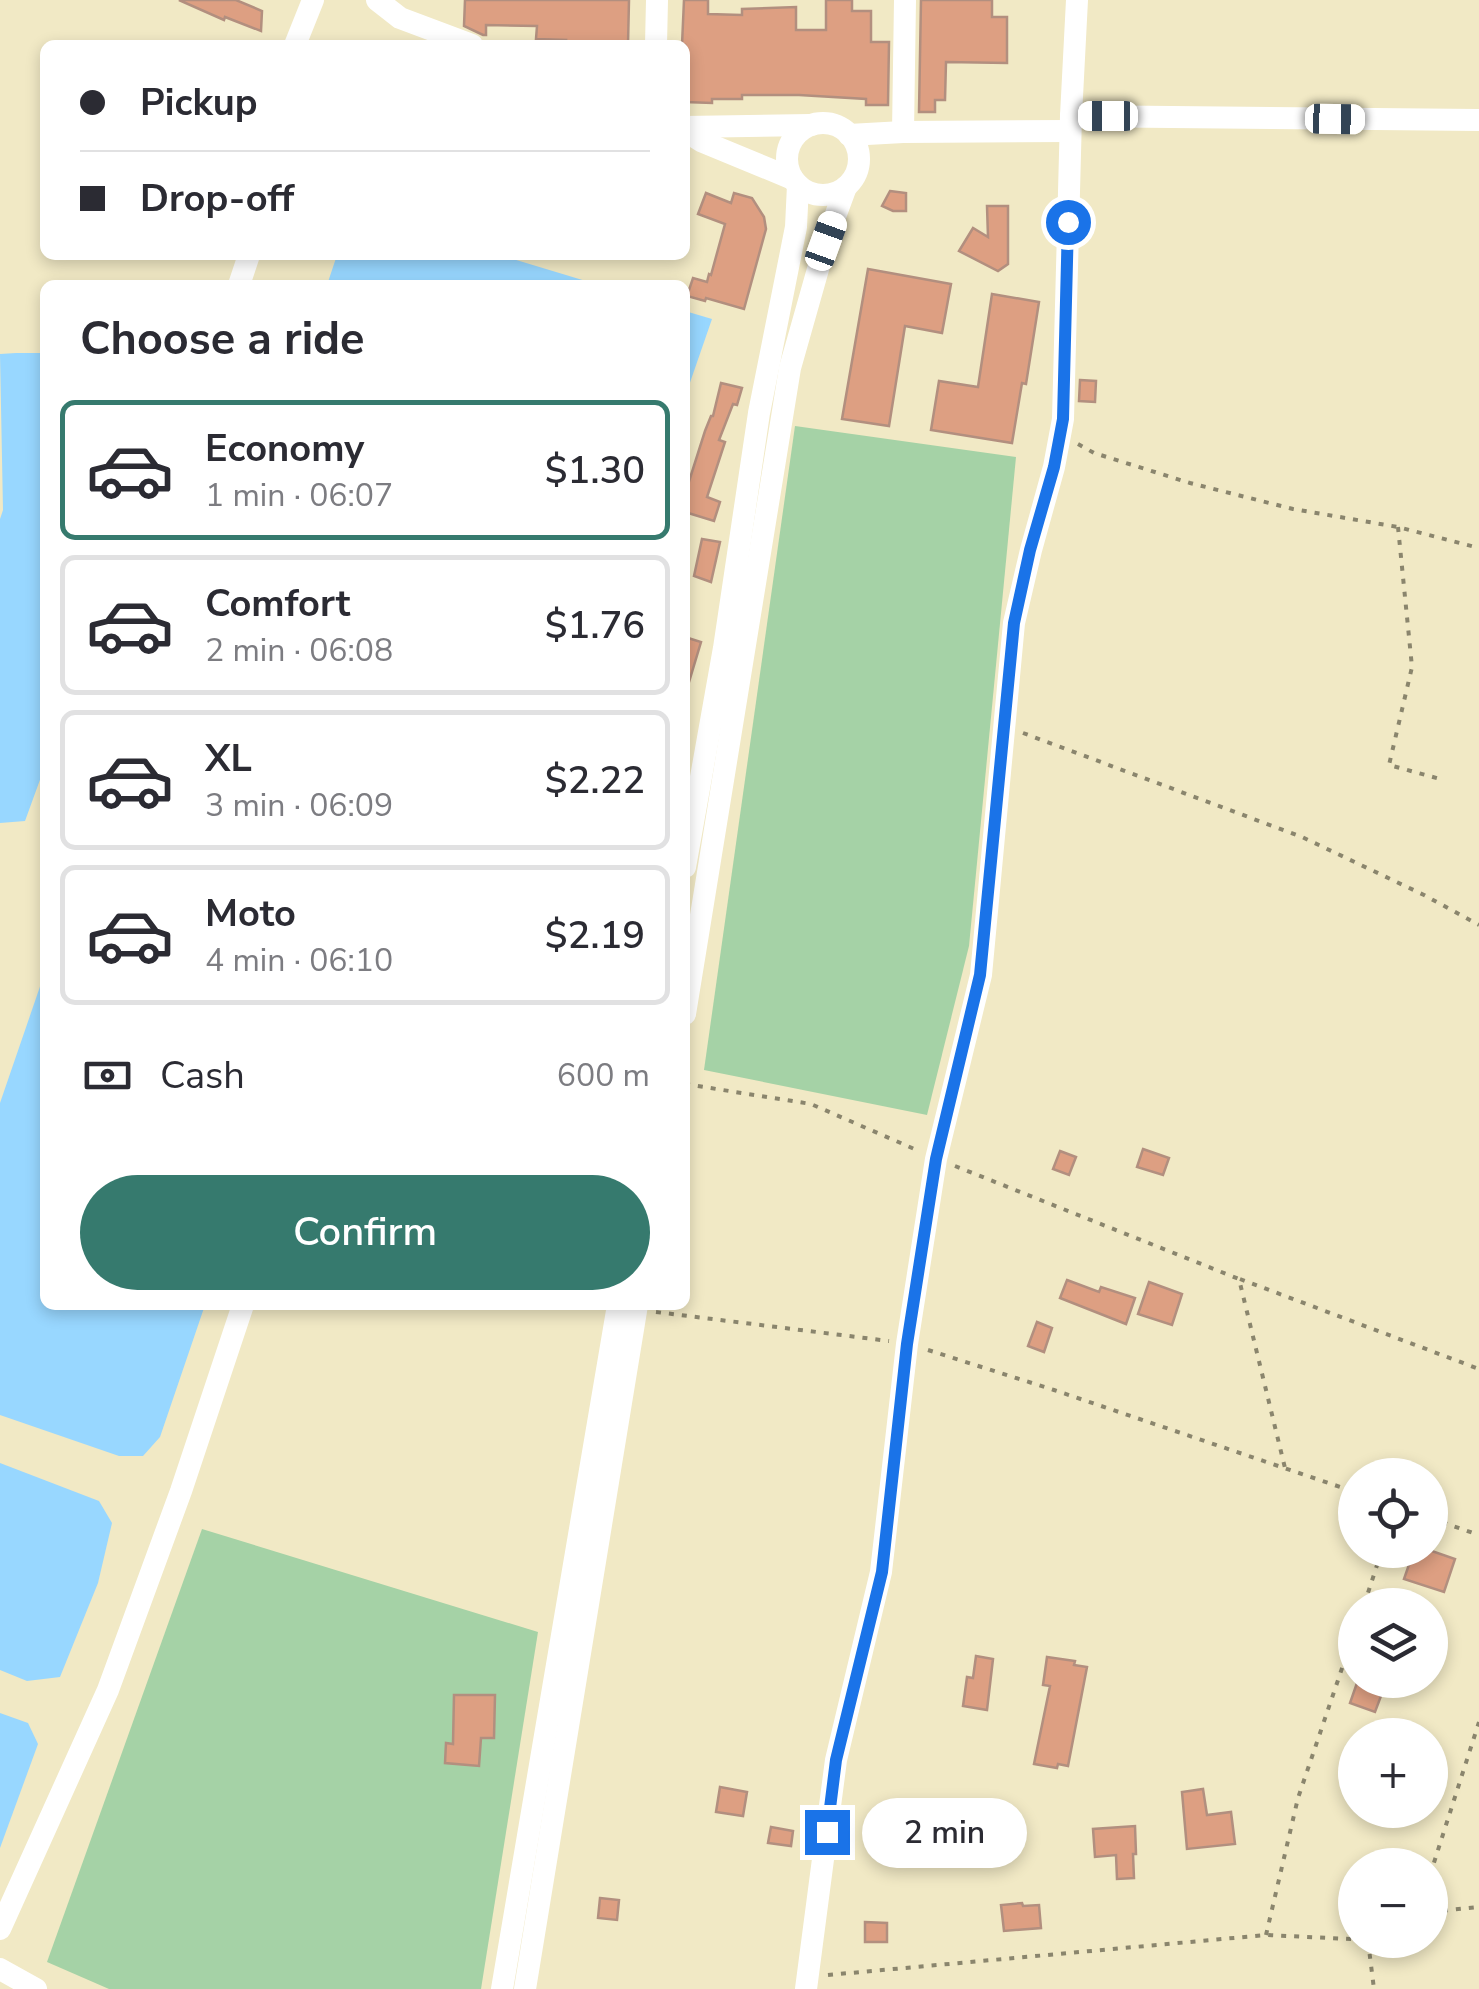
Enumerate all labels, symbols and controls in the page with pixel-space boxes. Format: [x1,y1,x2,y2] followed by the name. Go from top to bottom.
[140,77,258,128] text: Pickup
[1078,101,1138,131] car
[1305,103,1365,135] car
[140,173,294,224] text: Drop-off
[1046,200,1091,245] route start
[802,208,850,274] car
[80,309,365,370] text: Choose a ride
[205,423,364,474] text: Economy
[85,425,175,515] icon: car
[545,445,645,496] text: $1.30
[205,474,393,517] text: 1 min · 06:07
[205,578,350,629] text: Comfort
[85,580,175,670] icon: car
[545,600,645,651] text: $1.76
[205,629,393,672] text: 2 min · 06:08
[205,733,252,784] text: XL
[85,735,175,825] icon: car
[545,755,645,806] text: $2.22
[205,784,393,827] text: 3 min · 06:09
[205,888,296,939] text: Moto
[85,890,175,980] icon: car
[545,910,645,961] text: $2.19
[205,939,393,982] text: 4 min · 06:10
[80,1048,135,1103] icon: cash
[160,1050,245,1101] text: Cash
[557,1054,650,1097] text: 600 m
[80,1175,650,1290] button: Confirm
[1338,1458,1448,1958] map controls
[1338,1458,1448,1568] button: locate
[1338,1588,1448,1698] button: layers
[1338,1718,1448,1828] button: +
[862,1797,1027,1867] callout: 2 min
[805,1810,850,1855] route end
[904,1811,985,1854] text: 2 min
[1338,1848,1448,1958] button: −

